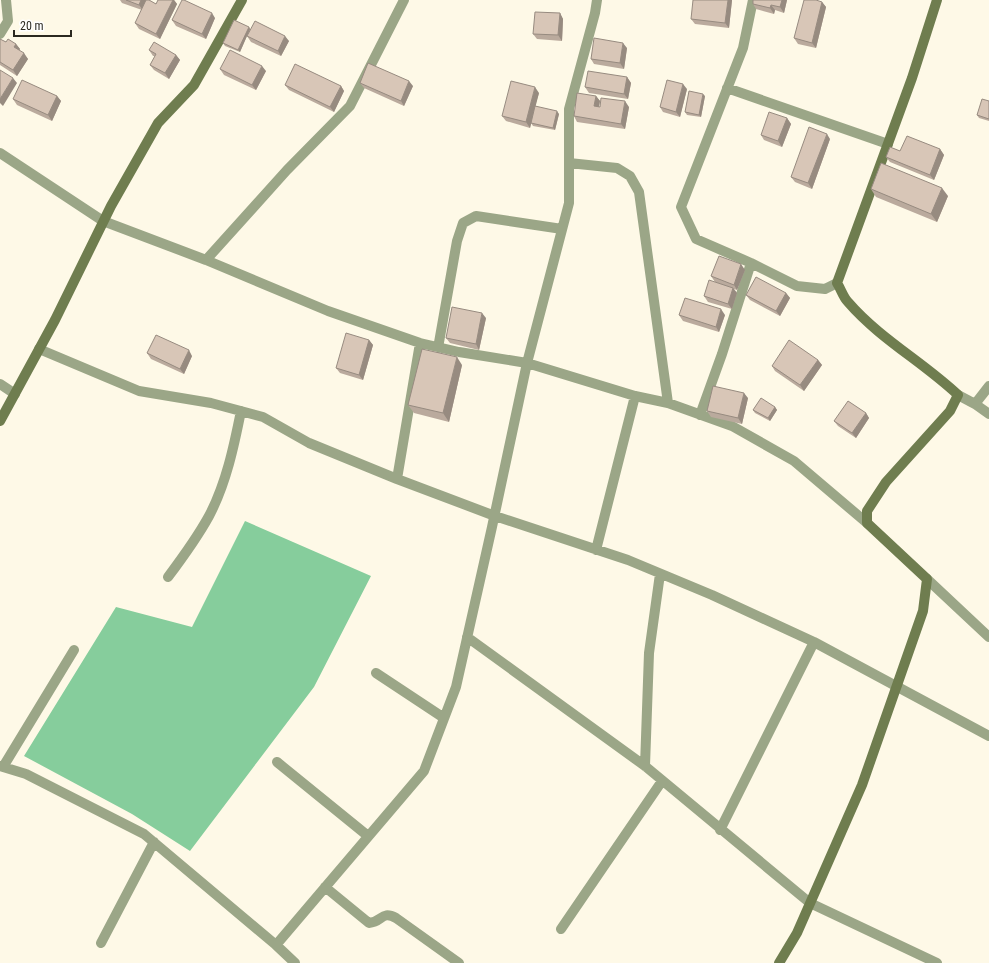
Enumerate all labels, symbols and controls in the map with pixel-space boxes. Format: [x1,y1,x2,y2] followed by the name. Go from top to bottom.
[14,12,71,38] scale bar
[20,19,44,33] text: 20 m

